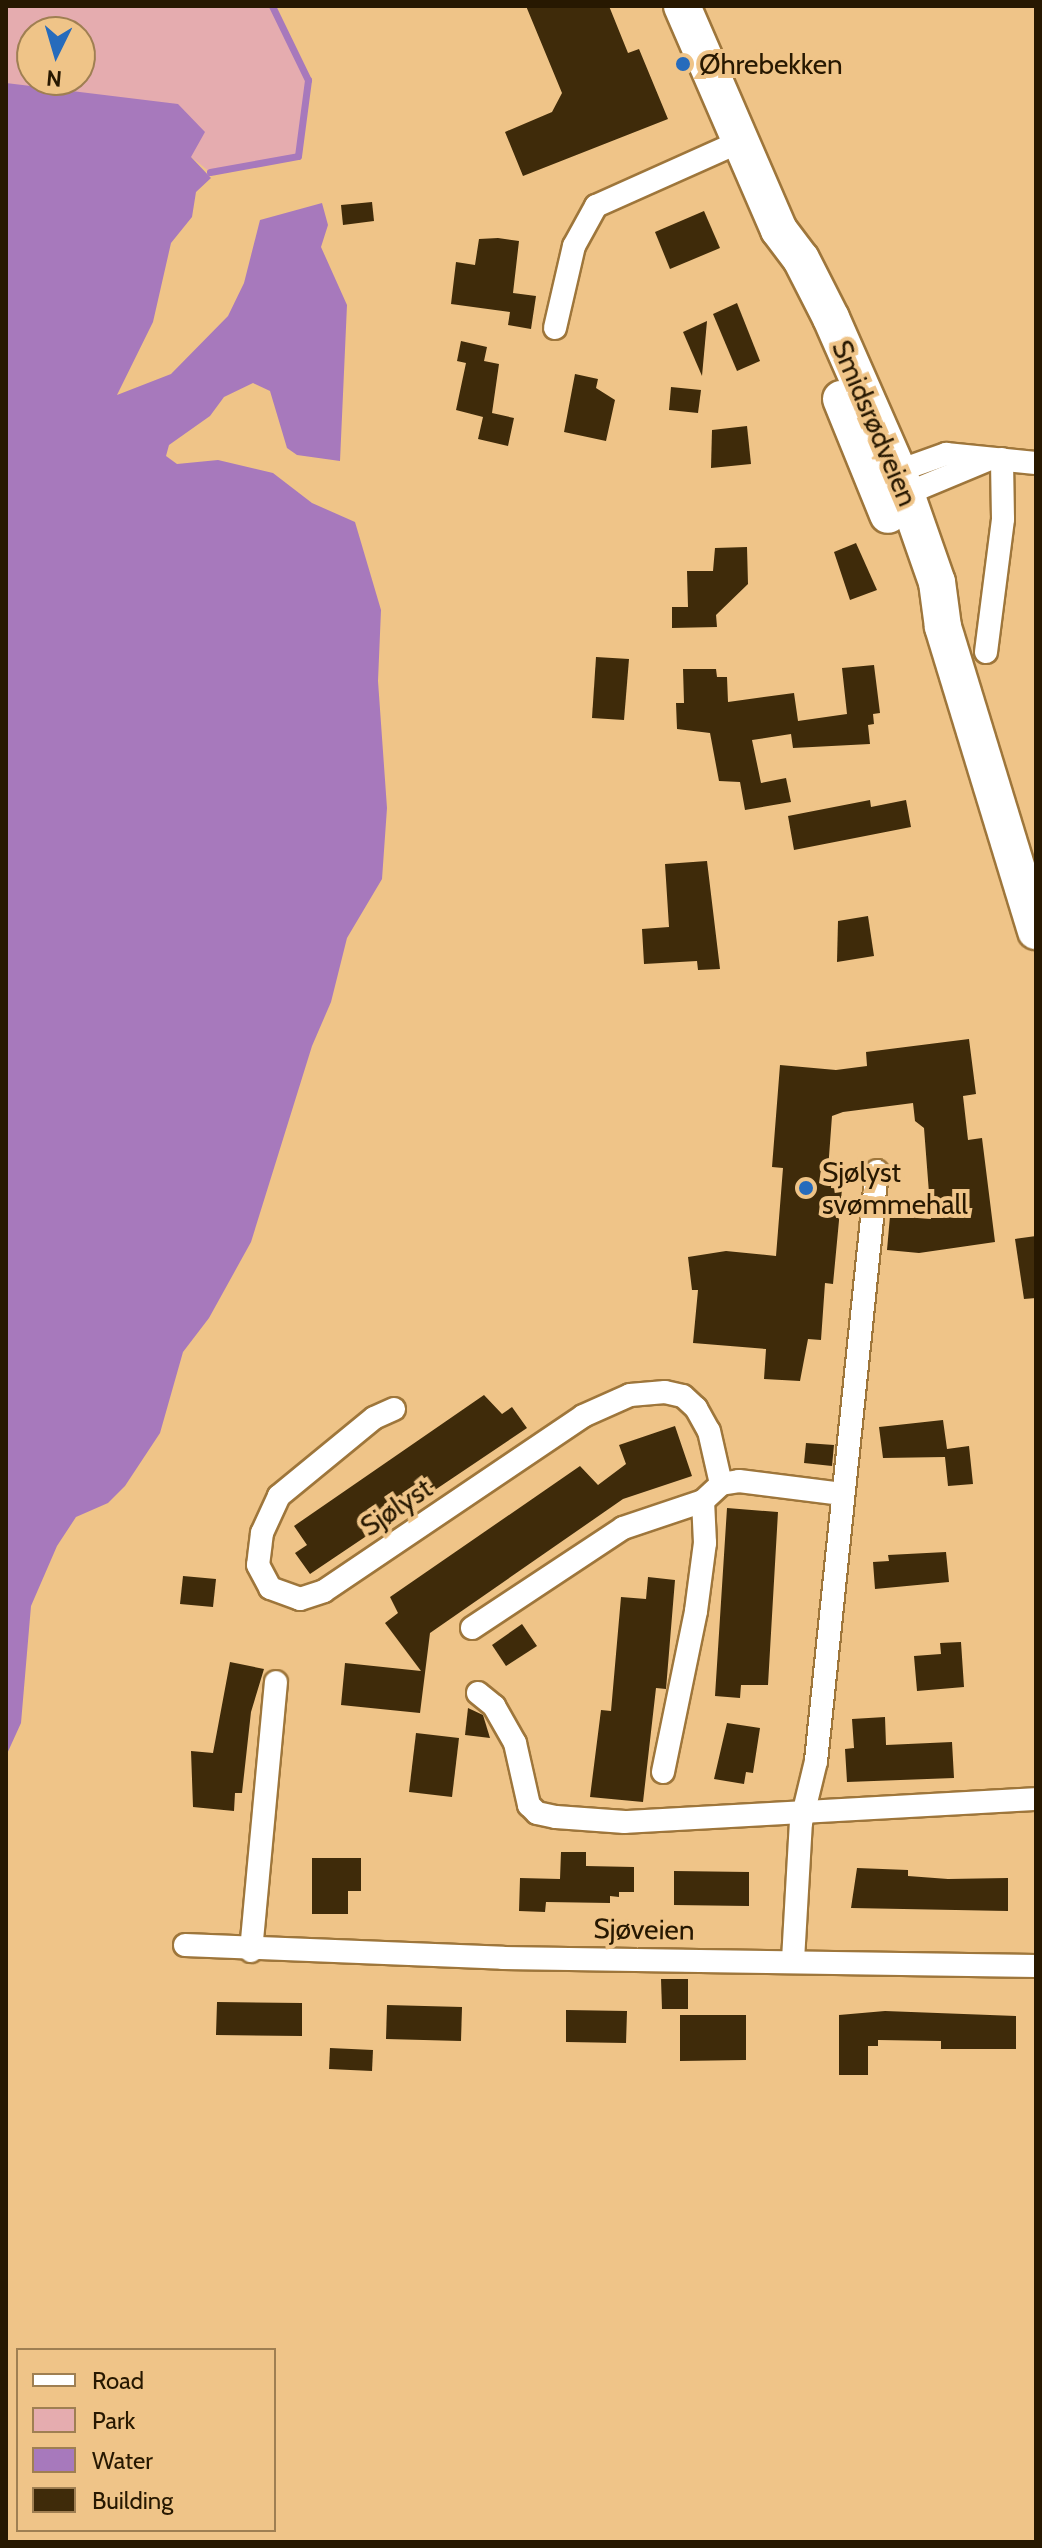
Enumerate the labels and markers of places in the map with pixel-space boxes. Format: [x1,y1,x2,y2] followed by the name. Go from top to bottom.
[699,47,843,81] place label: Øhrebekken
[674,55,692,73] marker: Øhrebekken
[822,1155,968,1221] place label: Sjølyst svømmehall
[797,1179,815,1197] marker: Sjølyst svømmehall

